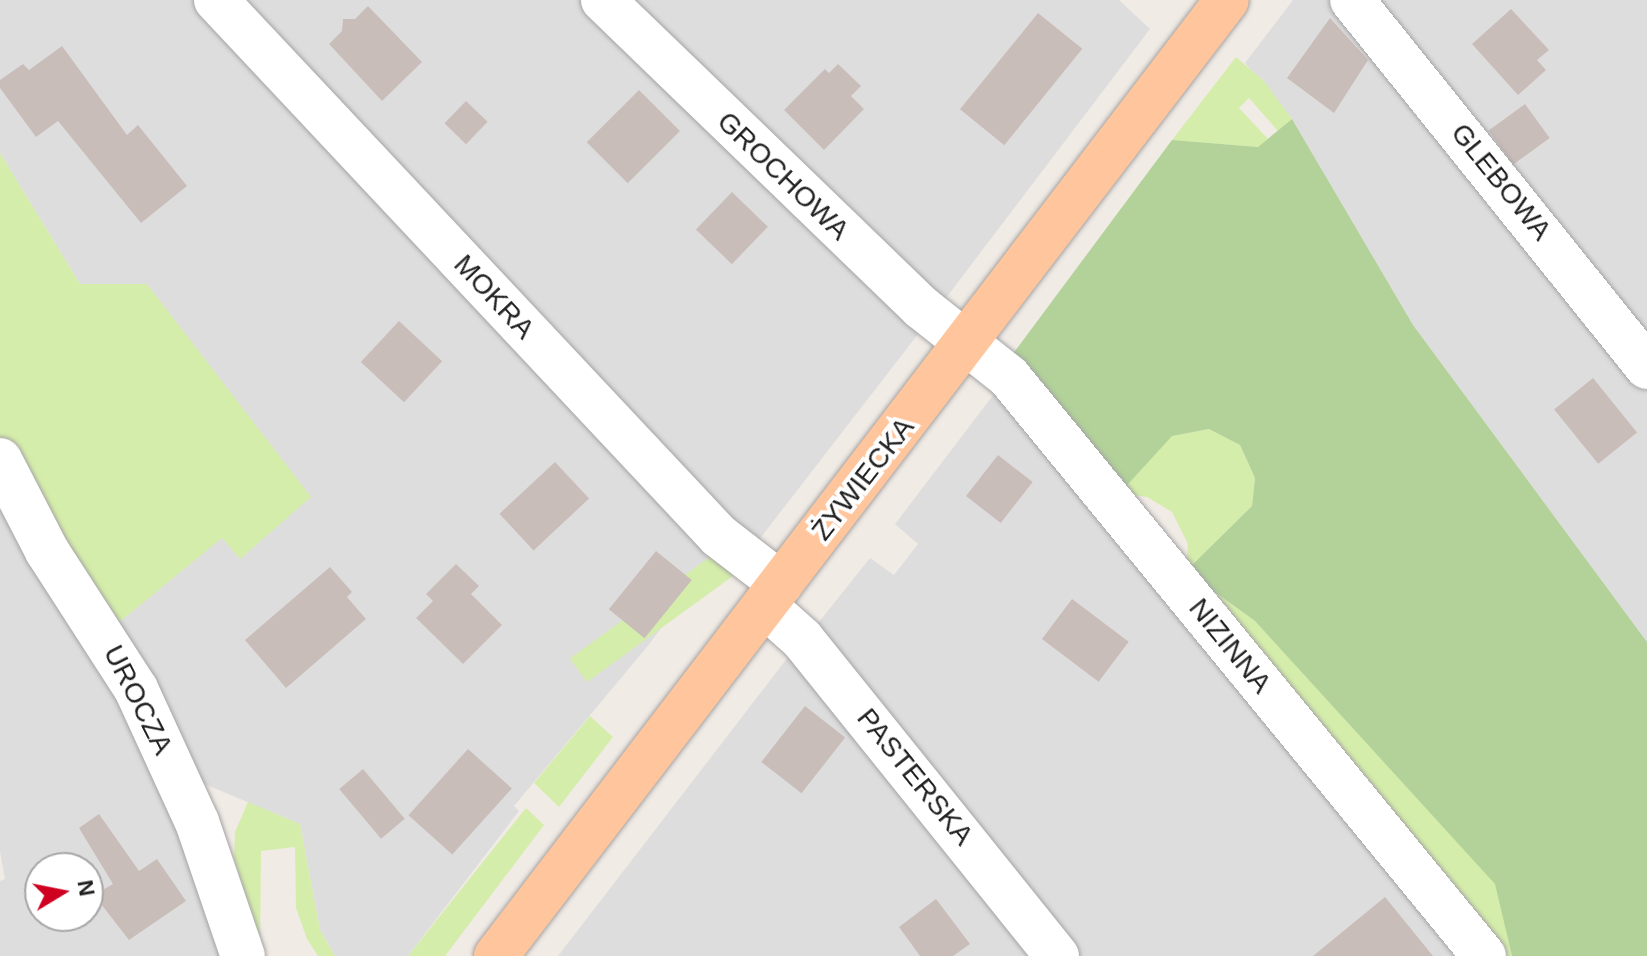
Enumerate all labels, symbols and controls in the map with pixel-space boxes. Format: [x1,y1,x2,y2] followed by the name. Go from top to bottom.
[710,105,856,247] street label: GROCHOWA
[1444,117,1558,247] street label: GLEBOWA
[447,248,541,346] street label: MOKRA
[805,411,921,547] street label: ŻYWIECKA
[1182,592,1278,700] street label: NIZINNA
[96,640,180,760] street label: UROCZA
[850,702,980,852] street label: PASTERSKA
[24,852,104,932] north arrow
[72,878,100,898] text: N

